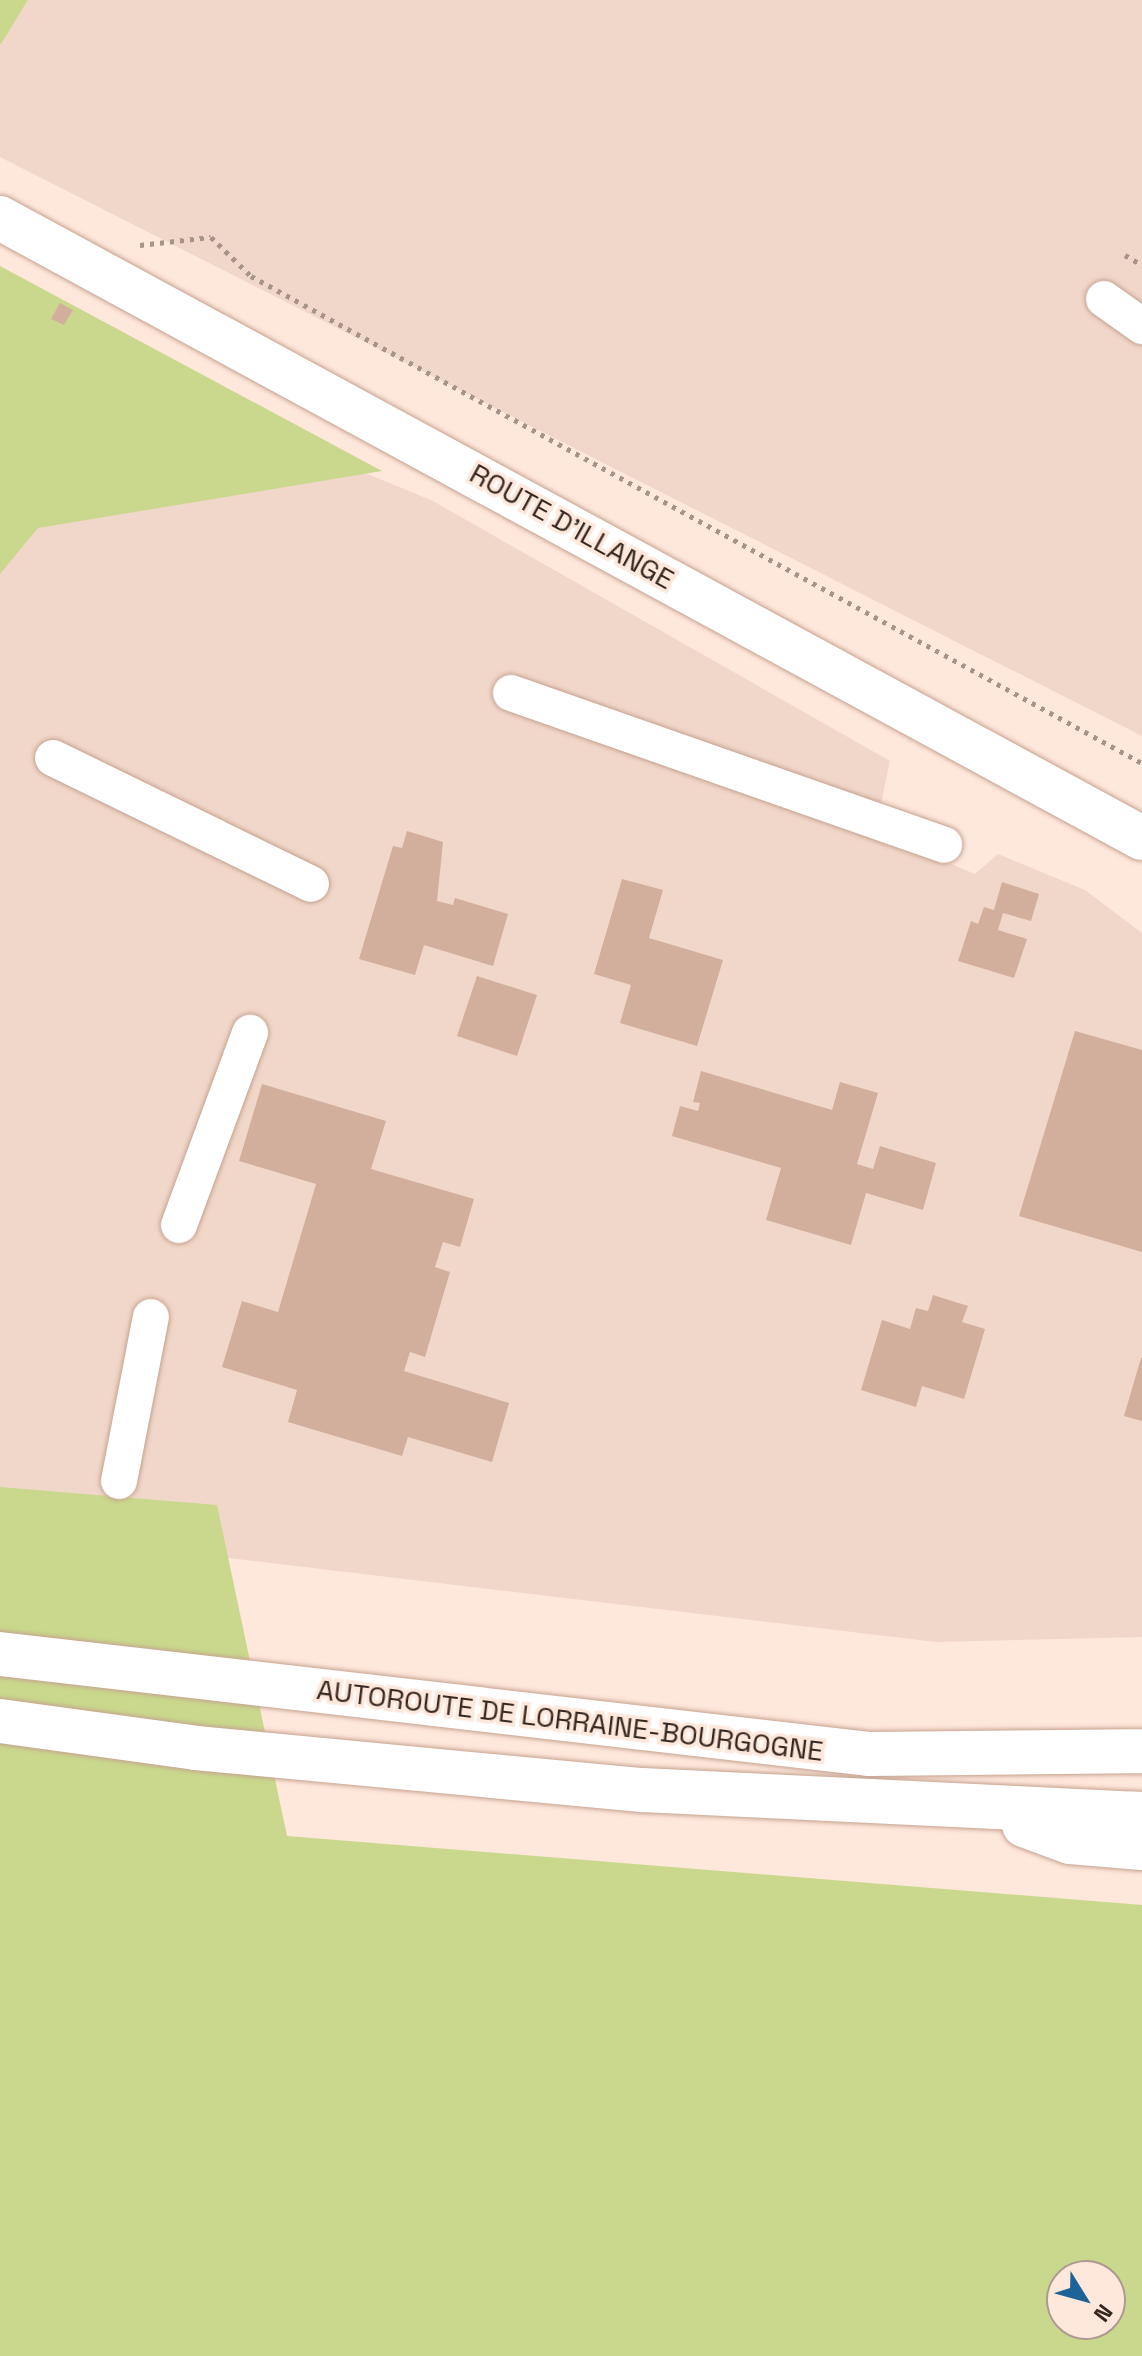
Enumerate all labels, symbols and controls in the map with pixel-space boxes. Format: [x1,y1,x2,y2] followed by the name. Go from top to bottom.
[464,456,680,596] street label: ROUTE D'ILLANGE
[315,1672,825,1768] street label: AUTOROUTE DE LORRAINE-BOURGOGNE
[1046,2260,1126,2340] north arrow
[1088,2299,1119,2328] text: N

